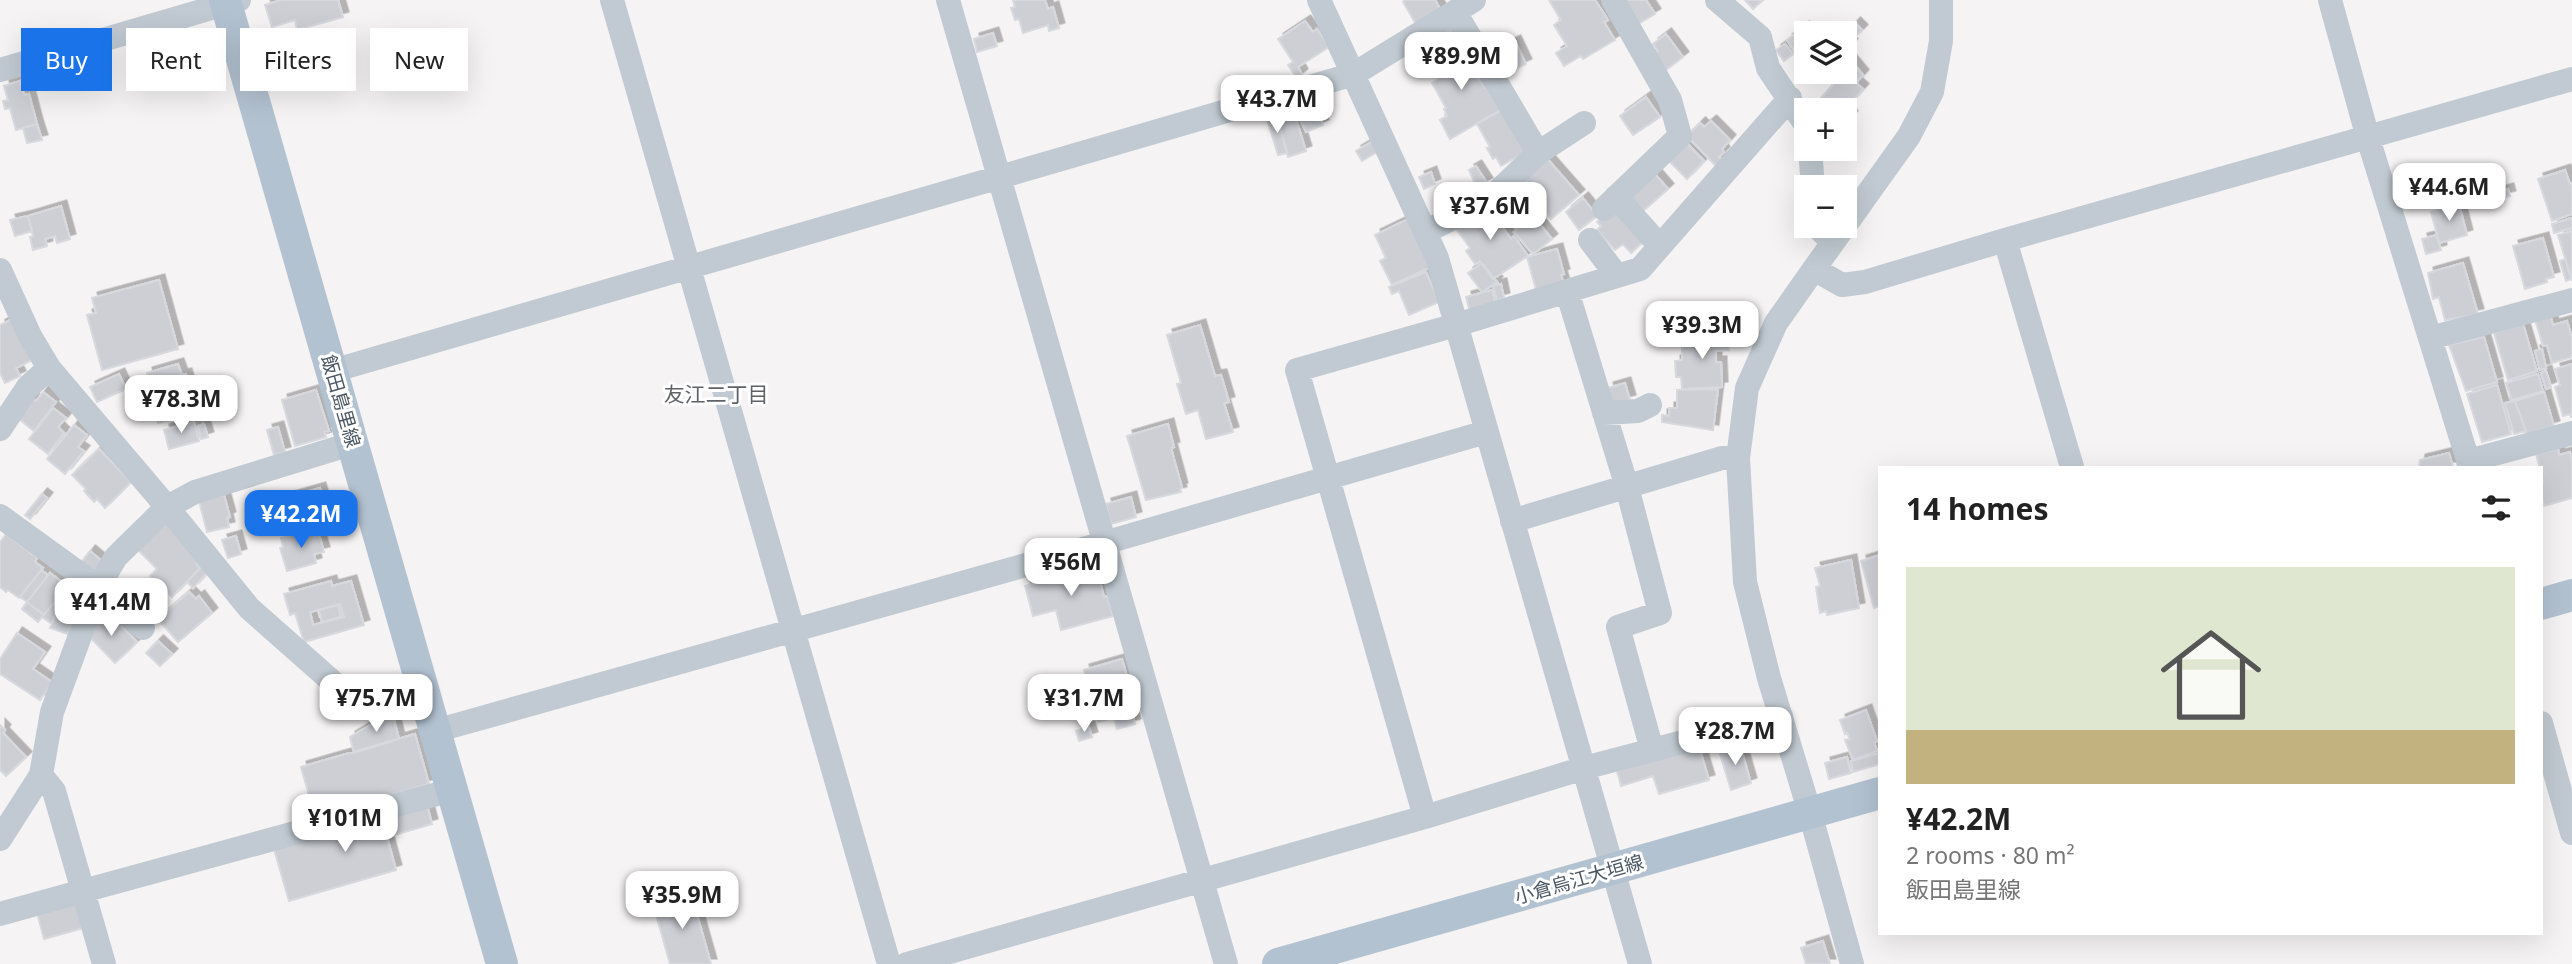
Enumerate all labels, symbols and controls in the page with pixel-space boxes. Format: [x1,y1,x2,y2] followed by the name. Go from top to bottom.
[1794,21,1857,238] map controls
[1794,21,1857,84] button: layers
[21,28,112,91] chip: Buy
[126,28,226,91] chip: Rent
[240,28,356,91] chip: Filters
[370,28,468,91] chip: New
[1404,32,1518,92] pin: ¥89.9M
[1421,39,1501,71] text: ¥89.9M
[1220,76,1334,135] pin: ¥43.7M
[1237,82,1317,114] text: ¥43.7M
[1794,98,1857,161] button: +
[2392,164,2506,223] pin: ¥44.6M
[2409,170,2489,202] text: ¥44.6M
[1794,175,1857,238] button: −
[1433,182,1547,242] pin: ¥37.6M
[1450,189,1530,221] text: ¥37.6M
[1645,302,1759,361] pin: ¥39.3M
[1662,308,1742,340] text: ¥39.3M
[315,352,367,450] street label: 飯田島里線
[124,376,238,435] pin: ¥78.3M
[664,380,769,408] district label: 友江二丁目
[141,382,221,414] text: ¥78.3M
[1906,488,2049,529] text: 14 homes
[2477,489,2515,527] icon: filters
[244,490,358,550] pin: ¥42.2M
[261,497,341,529] text: ¥42.2M
[1030,538,1112,598] pin: ¥56M
[1040,545,1102,577] text: ¥56M
[54,578,168,638] pin: ¥41.4M
[71,585,151,617] text: ¥41.4M
[2148,612,2274,738] icon: home
[319,674,433,734] pin: ¥75.7M
[1027,674,1141,734] pin: ¥31.7M
[336,681,416,713] text: ¥75.7M
[1044,681,1124,713] text: ¥31.7M
[1678,708,1792,767] pin: ¥28.7M
[1695,714,1775,746] text: ¥28.7M
[296,794,394,854] pin: ¥101M
[1906,798,2011,839] text: ¥42.2M
[308,801,382,833] text: ¥101M
[1906,839,2075,871] text: 2 rooms · 80 m²
[1511,848,1647,910] street label: 小倉烏江大垣線
[625,872,739,931] pin: ¥35.9M
[1906,873,2021,905] text: 飯田島里線
[642,878,722,910] text: ¥35.9M

